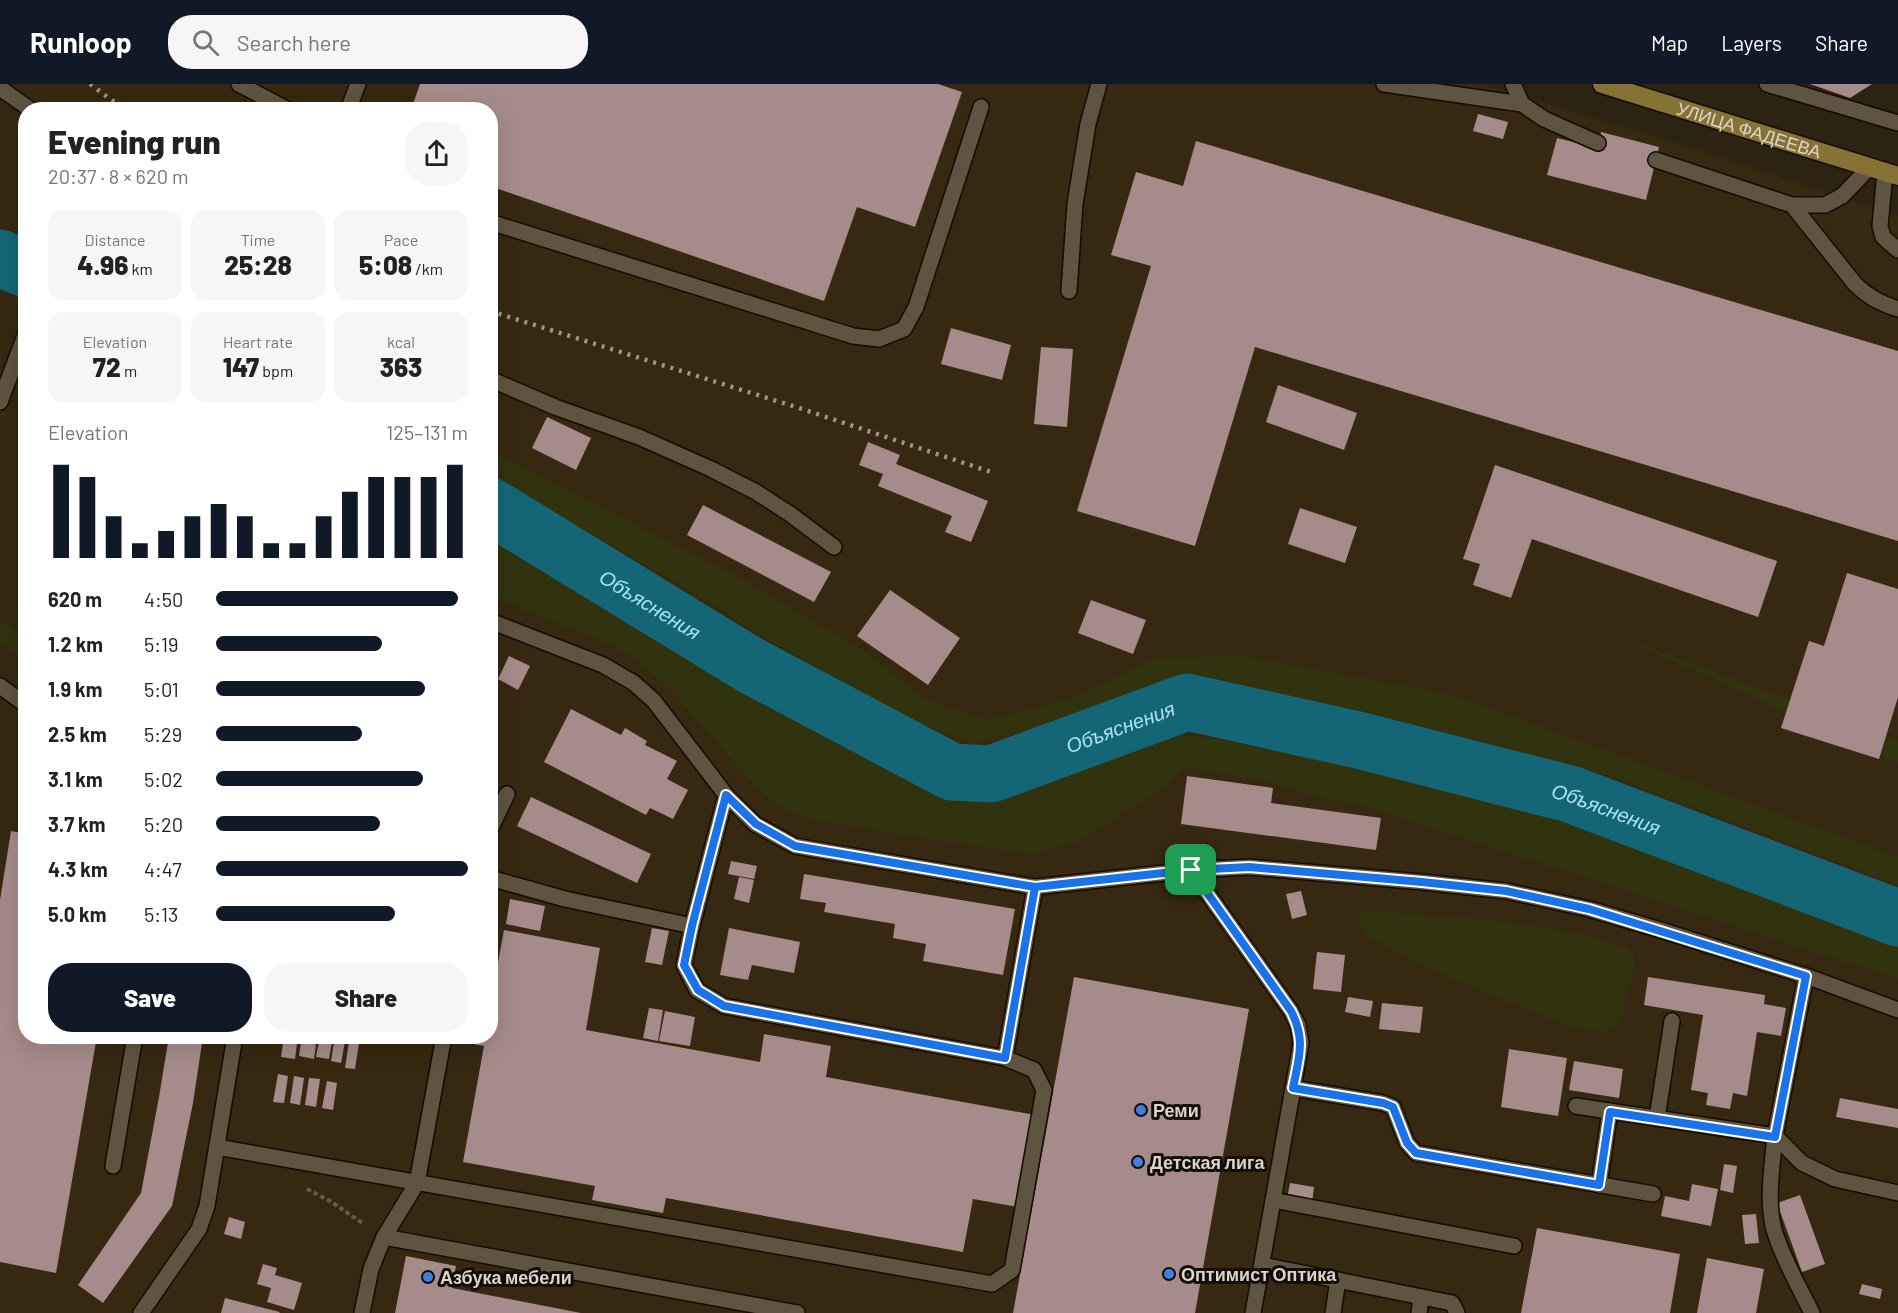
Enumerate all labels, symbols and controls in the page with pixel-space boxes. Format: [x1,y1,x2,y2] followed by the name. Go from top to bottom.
[168,15,588,69] search box
[30,25,132,59] text: Runloop
[189,26,222,59] icon: search
[237,29,351,55] text: Search here
[1651,30,1688,55] text: Map
[1721,30,1782,55] text: Layers
[1815,30,1868,55] text: Share
[1674,97,1824,162] street label: УЛИЦА ФАДЕЕВА
[48,121,221,161] text: Evening run
[405,122,468,185] button: share
[48,164,188,188] text: 20:37 · 8 × 620 m
[85,230,145,249] text: Distance
[241,230,275,249] text: Time
[384,230,418,249] text: Pace
[77,249,128,280] text: 4.96
[224,249,292,280] text: 25:28
[359,249,412,280] text: 5:08
[128,259,153,278] text: km
[412,259,443,278] text: /km
[83,332,147,351] text: Elevation
[223,332,293,351] text: Heart rate
[387,332,415,351] text: kcal
[93,351,121,382] text: 72
[223,351,259,382] text: 147
[380,351,422,382] text: 363
[121,361,137,380] text: m
[259,361,293,380] text: bpm
[48,420,129,444] text: Elevation
[386,420,468,444] text: 125–131 m
[595,564,706,644] water label: Объяснения
[48,587,102,611] text: 620 m
[144,587,183,611] text: 4:50
[48,632,103,656] text: 1.2 km
[144,632,178,656] text: 5:19
[48,677,102,701] text: 1.9 km
[144,677,179,701] text: 5:01
[1062,695,1178,758] water label: Объяснения
[48,722,107,746] text: 2.5 km
[144,722,182,746] text: 5:29
[48,767,103,791] text: 3.1 km
[144,767,183,791] text: 5:02
[1549,778,1664,839] water label: Объяснения
[48,812,105,836] text: 3.7 km
[144,812,183,836] text: 5:20
[1165,844,1216,895] pin
[1174,853,1207,886] icon: arrive
[48,857,108,881] text: 4.3 km
[144,857,182,881] text: 4:47
[48,902,106,926] text: 5.0 km
[144,902,178,926] text: 5:13
[48,963,252,1032] button: Save
[264,963,468,1032] button: Share
[1153,1099,1199,1121] place label: Реми
[1134,1103,1148,1117] marker: Реми
[1150,1151,1266,1173] place label: Детская лига
[1131,1155,1145,1169] marker: Детская лига
[1181,1263,1337,1285] place label: Оптимист Оптика
[440,1266,572,1288] place label: Азбука мебели
[1162,1267,1176,1281] marker: Оптимист Оптика
[421,1270,435,1284] marker: Азбука мебели

